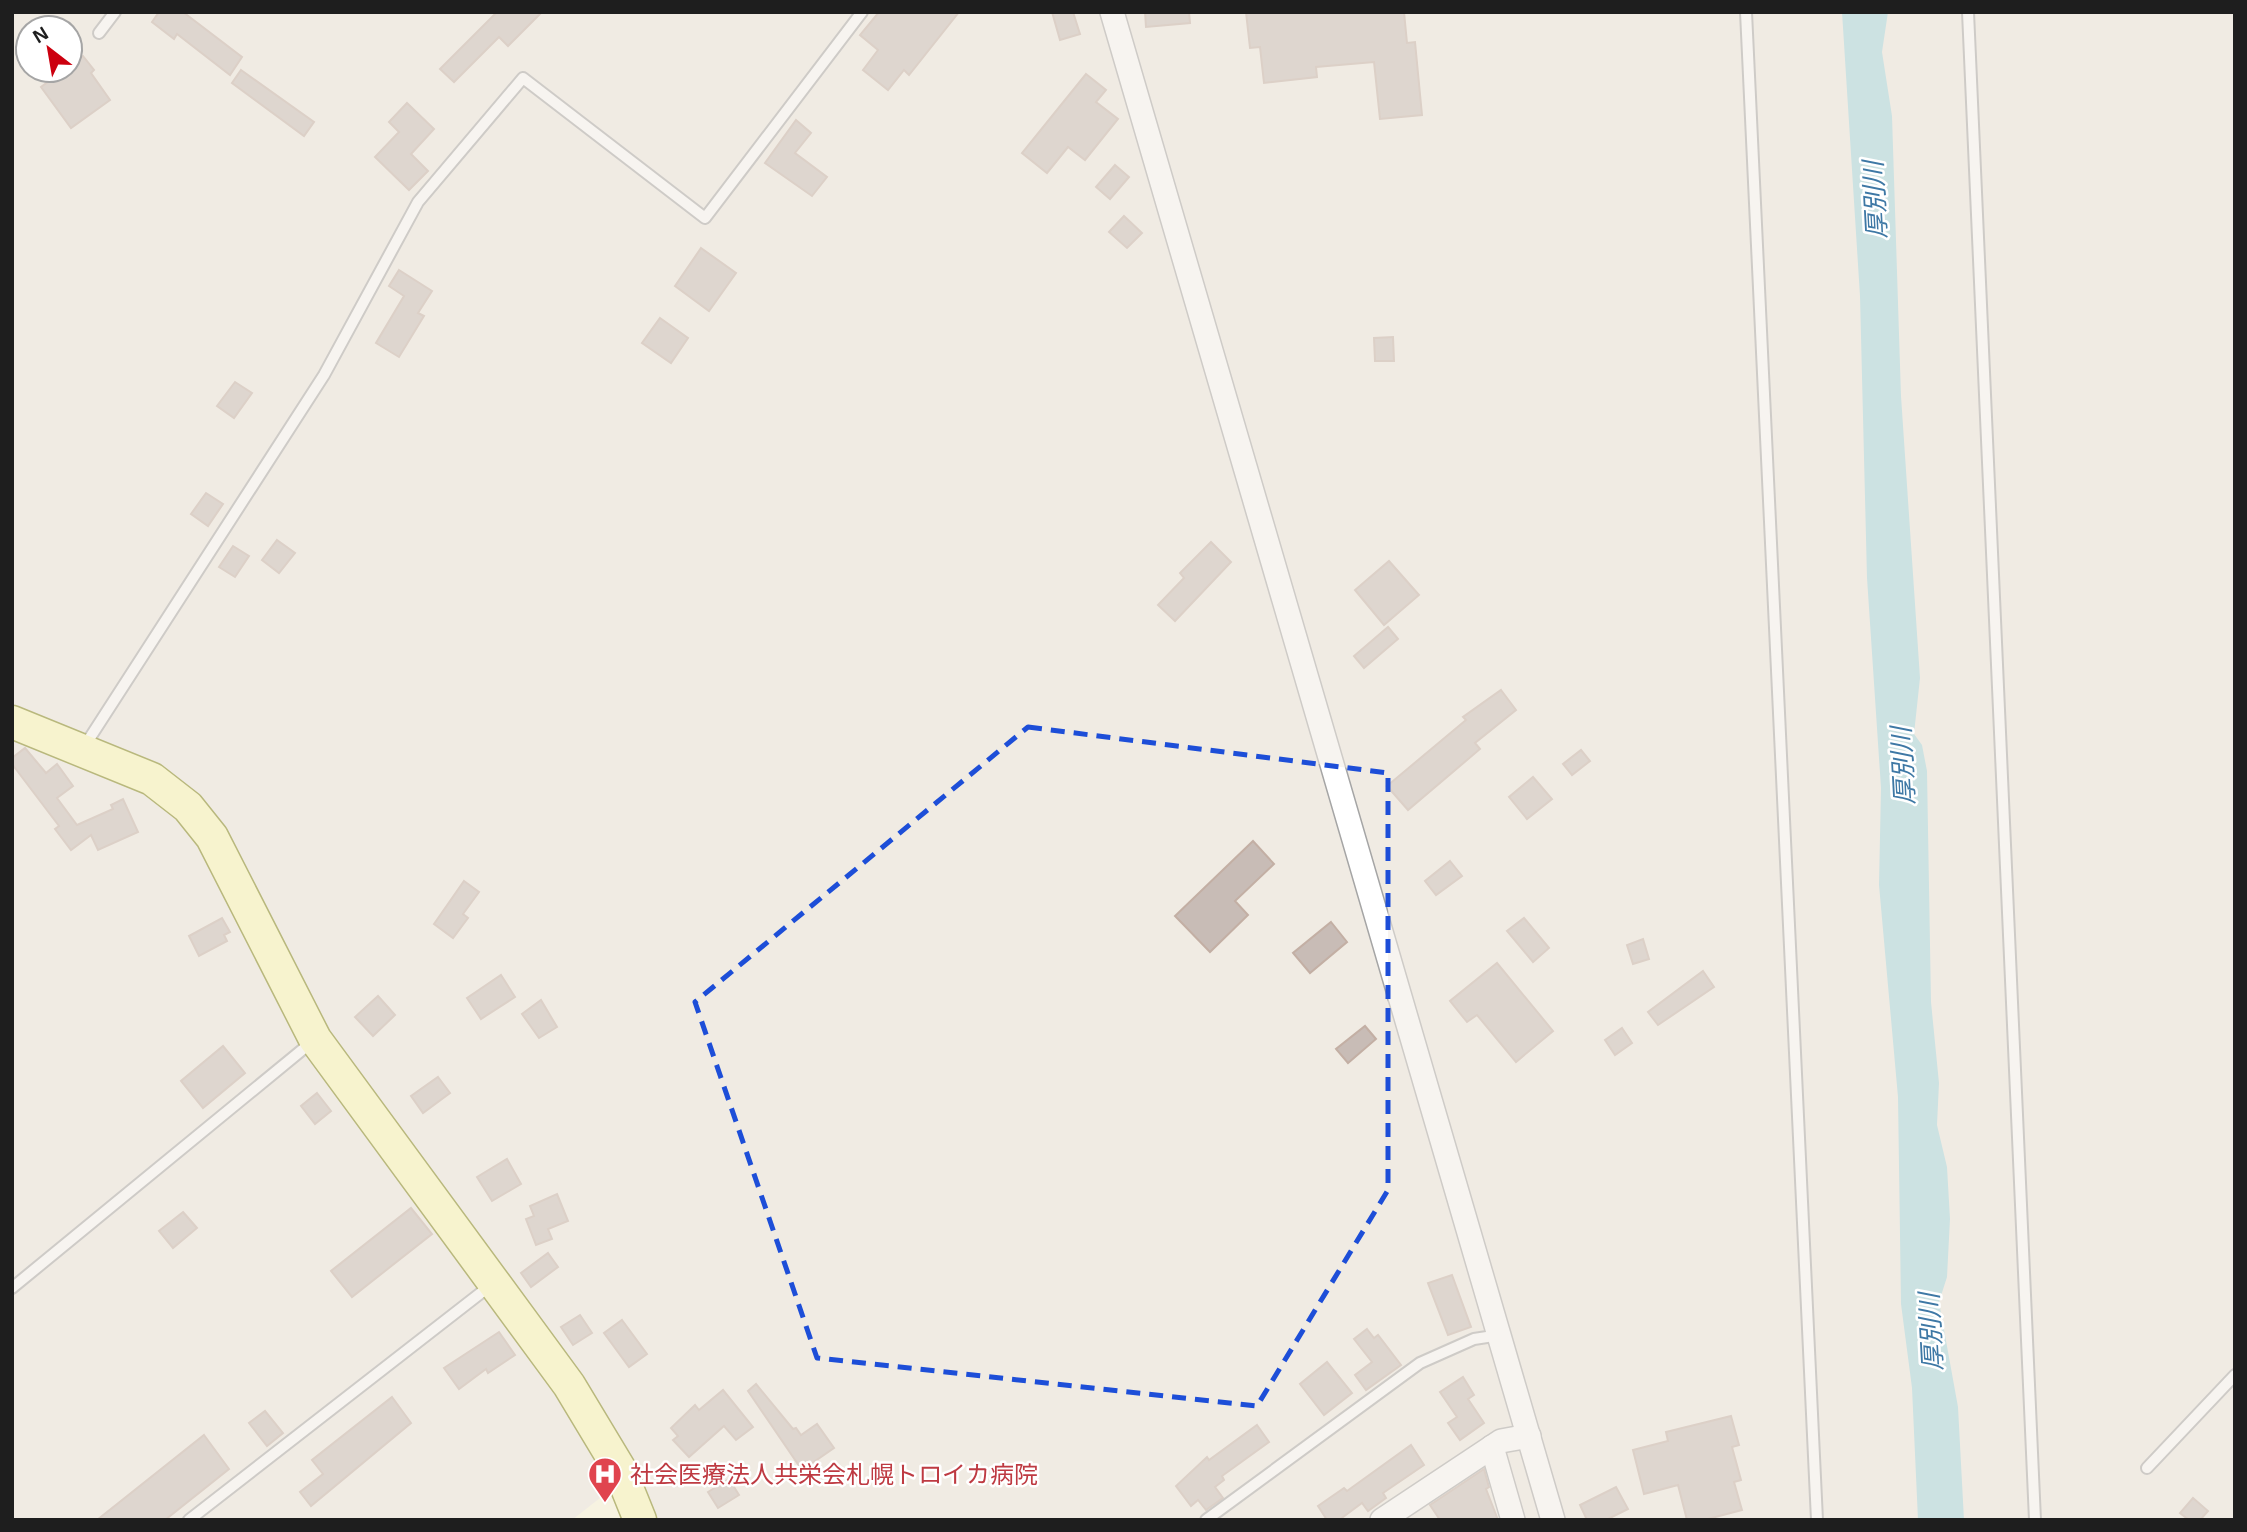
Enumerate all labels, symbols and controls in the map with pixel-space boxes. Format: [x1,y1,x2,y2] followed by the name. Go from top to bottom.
[14,14,84,84] north arrow
[29,22,52,47] text: N
[1858,157,1892,240] water label: 厚別川
[1886,723,1920,806] water label: 厚別川
[1914,1289,1948,1372] water label: 厚別川
[586,1455,624,1504] hospital icon: 社会医療法人共栄会札幌トロイカ病院
[630,1461,1038,1488] place label: 社会医療法人共栄会札幌トロイカ病院

